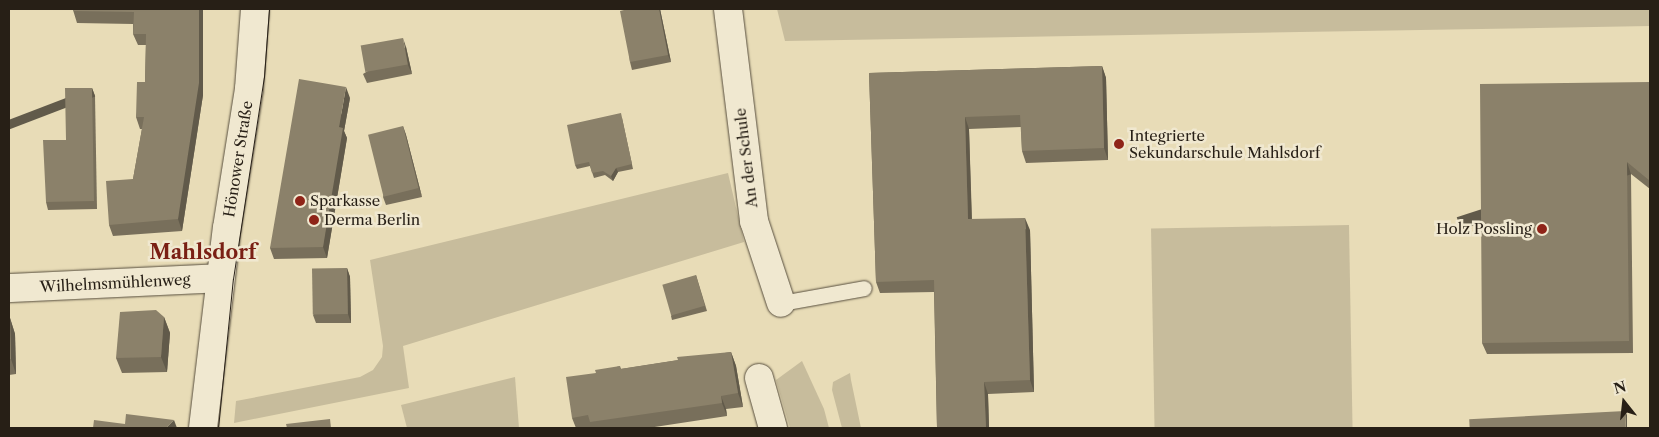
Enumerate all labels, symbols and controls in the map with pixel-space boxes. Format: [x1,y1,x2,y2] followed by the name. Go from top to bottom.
[220,99,256,219] street label: Hönower Straße
[731,107,761,209] street label: An der Schule
[1129,126,1320,161] place label: Integrierte Sekundarschule Mahlsdorf
[1113,138,1125,150] marker: Integrierte Sekundarschule Mahlsdorf
[310,192,380,210] place label: Sparkasse
[294,195,306,207] marker: Sparkasse
[324,211,420,229] place label: Derma Berlin
[308,214,320,226] marker: Derma Berlin
[1436,220,1532,238] place label: Holz Possling
[1536,223,1548,235] marker: Holz Possling
[150,240,256,264] district label: Mahlsdorf
[39,270,191,296] street label: Wilhelmsmühlenweg
[1599,377,1649,427] north arrow
[1612,377,1628,398] text: N

